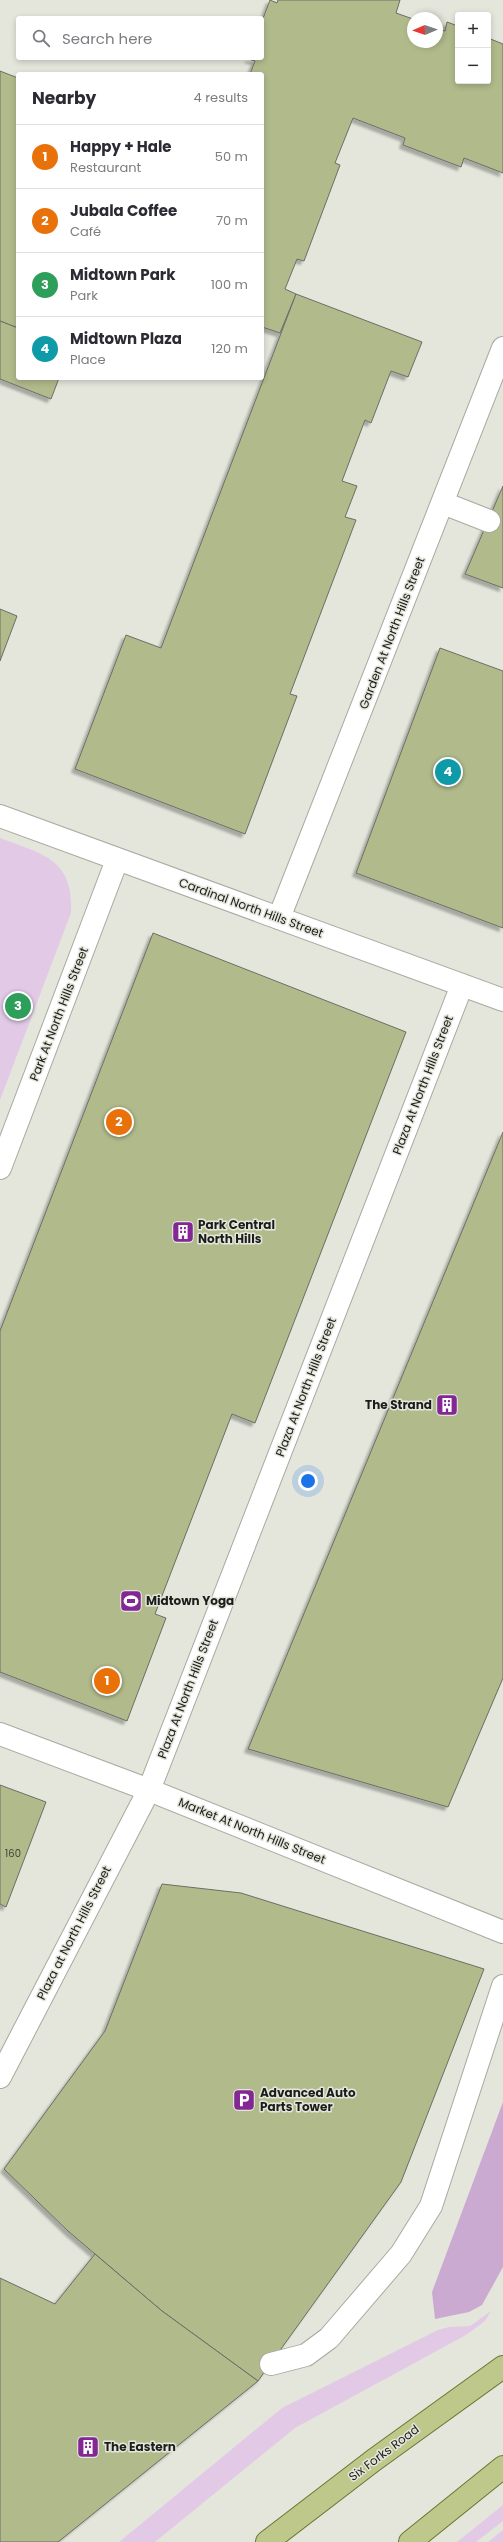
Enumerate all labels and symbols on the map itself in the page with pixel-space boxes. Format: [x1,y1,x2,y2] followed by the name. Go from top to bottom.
[407,12,443,48] north arrow
[355,554,428,711] street label: Garden At North Hills Street
[435,757,461,787] pin: 4
[177,873,326,942] street label: Cardinal North Hills Street
[25,944,92,1083] street label: Park At North Hills Street
[5,991,31,1021] pin: 3
[388,1013,457,1157] street label: Plaza At North Hills Street
[106,1107,132,1137] pin: 2
[198,1216,275,1247] place label: Park Central North Hills
[170,1219,196,1245] building icon: Park Central North Hills
[271,1315,340,1459] street label: Plaza At North Hills Street
[434,1392,460,1418] building icon: The Strand
[365,1396,432,1413] place label: The Strand
[298,1471,318,1491] your location
[118,1588,144,1614] sports icon: Midtown Yoga
[146,1592,234,1609] place label: Midtown Yoga
[153,1617,222,1761] street label: Plaza At North Hills Street
[94,1666,120,1696] pin: 1
[176,1793,328,1868] street label: Market At North Hills Street
[5,1846,21,1861] house number: 160
[32,1863,115,2003] street label: Plaza at North Hills Street
[260,2084,356,2115] place label: Advanced Auto Parts Tower
[231,2087,257,2113] parking icon: Advanced Auto Parts Tower
[345,2421,422,2485] street label: Six Forks Road
[75,2434,101,2460] building icon: The Eastern
[104,2438,176,2455] place label: The Eastern

